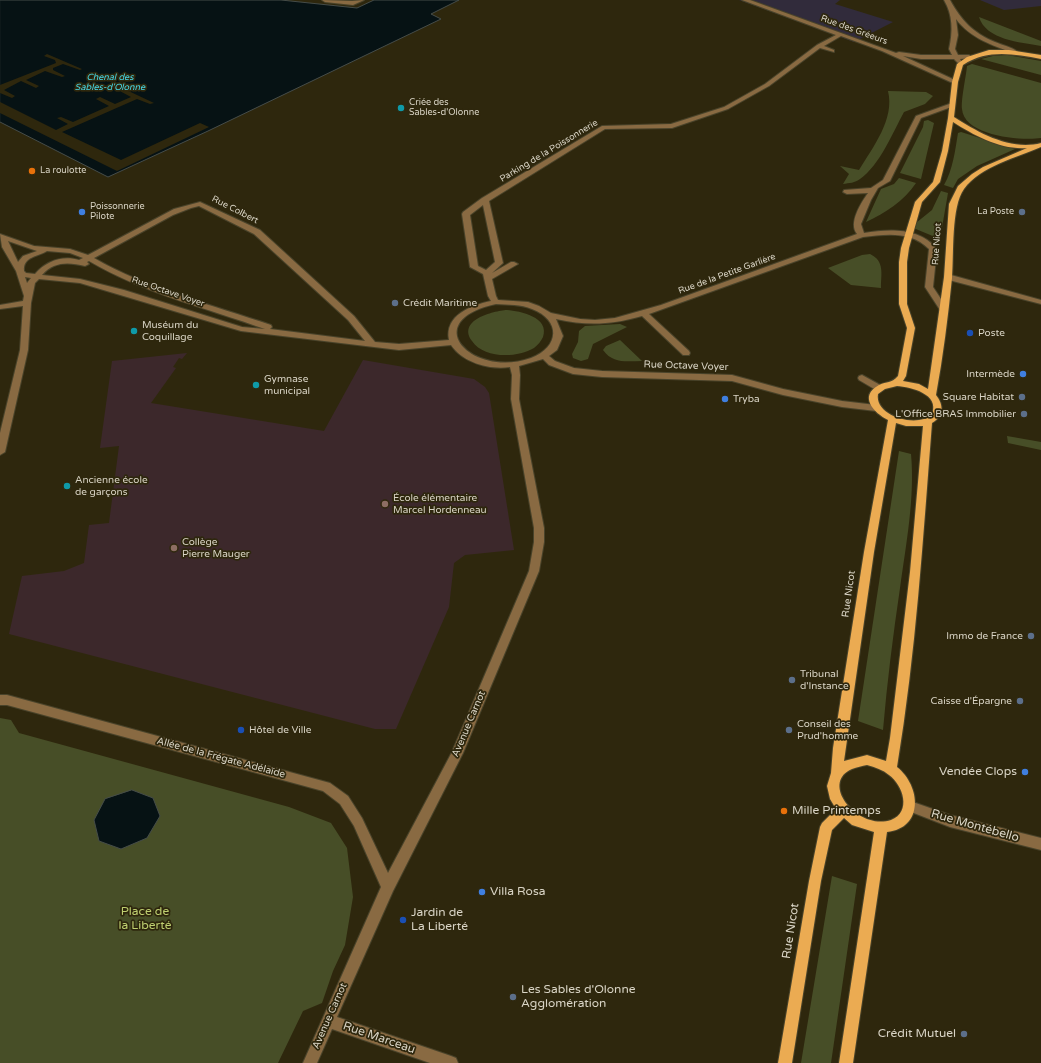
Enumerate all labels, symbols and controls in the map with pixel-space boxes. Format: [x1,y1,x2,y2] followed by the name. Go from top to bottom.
[819,13,889,47] street label: Rue des Gréeurs
[75,73,145,94] water label: Chenal des Sables-d'Olonne
[409,98,479,119] place label: Criée des Sables-d'Olonne
[396,103,406,113] marker: Criée des Sables-d'Olonne
[498,117,600,185] street label: Parking de la Poissonnerie
[27,166,37,176] marker: La roulotte
[40,166,86,176] place label: La roulotte
[210,194,260,226] street label: Rue Colbert
[90,202,145,223] place label: Poissonnerie Pilote
[77,207,87,217] marker: Poissonnerie Pilote
[977,207,1014,217] place label: La Poste
[1017,207,1027,217] marker: La Poste
[930,223,944,265] street label: Rue Nicot
[677,251,777,297] street label: Rue de la Petite Garlière
[130,274,206,310] street label: Rue Octave Voyer
[403,297,477,309] place label: Crédit Maritime
[390,298,400,308] marker: Crédit Maritime
[142,319,198,342] place label: Muséum du Coquillage
[129,326,139,336] marker: Muséum du Coquillage
[978,327,1005,339] place label: Poste
[965,328,975,338] marker: Poste
[643,359,729,373] street label: Rue Octave Voyer
[966,368,1015,380] place label: Intermède
[1018,369,1028,379] marker: Intermède
[264,373,310,396] place label: Gymnase municipal
[251,380,261,390] marker: Gymnase municipal
[943,391,1014,403] place label: Square Habitat
[1017,392,1027,402] marker: Square Habitat
[733,393,760,405] place label: Tryba
[720,394,730,404] marker: Tryba
[895,408,1016,420] place label: L'Office BRAS Immobilier
[1019,409,1029,419] marker: L'Office BRAS Immobilier
[75,474,148,498] place label: Ancienne école de garçons
[62,481,72,491] marker: Ancienne école de garçons
[393,492,487,516] place label: École élémentaire Marcel Hordenneau
[380,499,390,509] marker: École élémentaire Marcel Hordenneau
[182,536,250,560] place label: Collège Pierre Mauger
[169,543,179,553] marker: Collège Pierre Mauger
[840,570,858,618] street label: Rue Nicot
[946,630,1023,642] place label: Immo de France
[1026,631,1036,641] marker: Immo de France
[800,668,849,692] place label: Tribunal d'Instance
[787,675,797,685] marker: Tribunal d'Instance
[450,689,488,759] street label: Avenue Carnot
[931,695,1012,707] place label: Caisse d'Épargne
[1015,696,1025,706] marker: Caisse d'Épargne
[797,718,858,742] place label: Conseil des Prud'homme
[249,724,311,736] place label: Hôtel de Ville
[236,725,246,735] marker: Hôtel de Ville
[784,725,794,735] marker: Conseil des Prud'homme
[155,735,287,781] street label: Allée de la Frégate Adélaïde
[939,765,1017,779] place label: Vendée Clops
[1020,767,1030,777] marker: Vendée Clops
[792,804,881,818] place label: Mille Printemps
[779,806,789,816] marker: Mille Printemps
[929,807,1021,845] street label: Rue Montébello
[490,885,545,899] place label: Villa Rosa
[477,887,487,897] marker: Villa Rosa
[779,902,803,960] street label: Rue Nicot
[118,905,172,933] park label: Place de la Liberté
[411,906,468,934] place label: Jardin de La Liberté
[398,915,408,925] marker: Jardin de La Liberté
[310,981,350,1051] street label: Avenue Carnot
[521,983,636,1011] place label: Les Sables d'Olonne Agglomération
[508,992,518,1002] marker: Les Sables d'Olonne Agglomération
[341,1019,417,1057] street label: Rue Marceau
[878,1027,956,1041] place label: Crédit Mutuel
[959,1029,969,1039] marker: Crédit Mutuel

